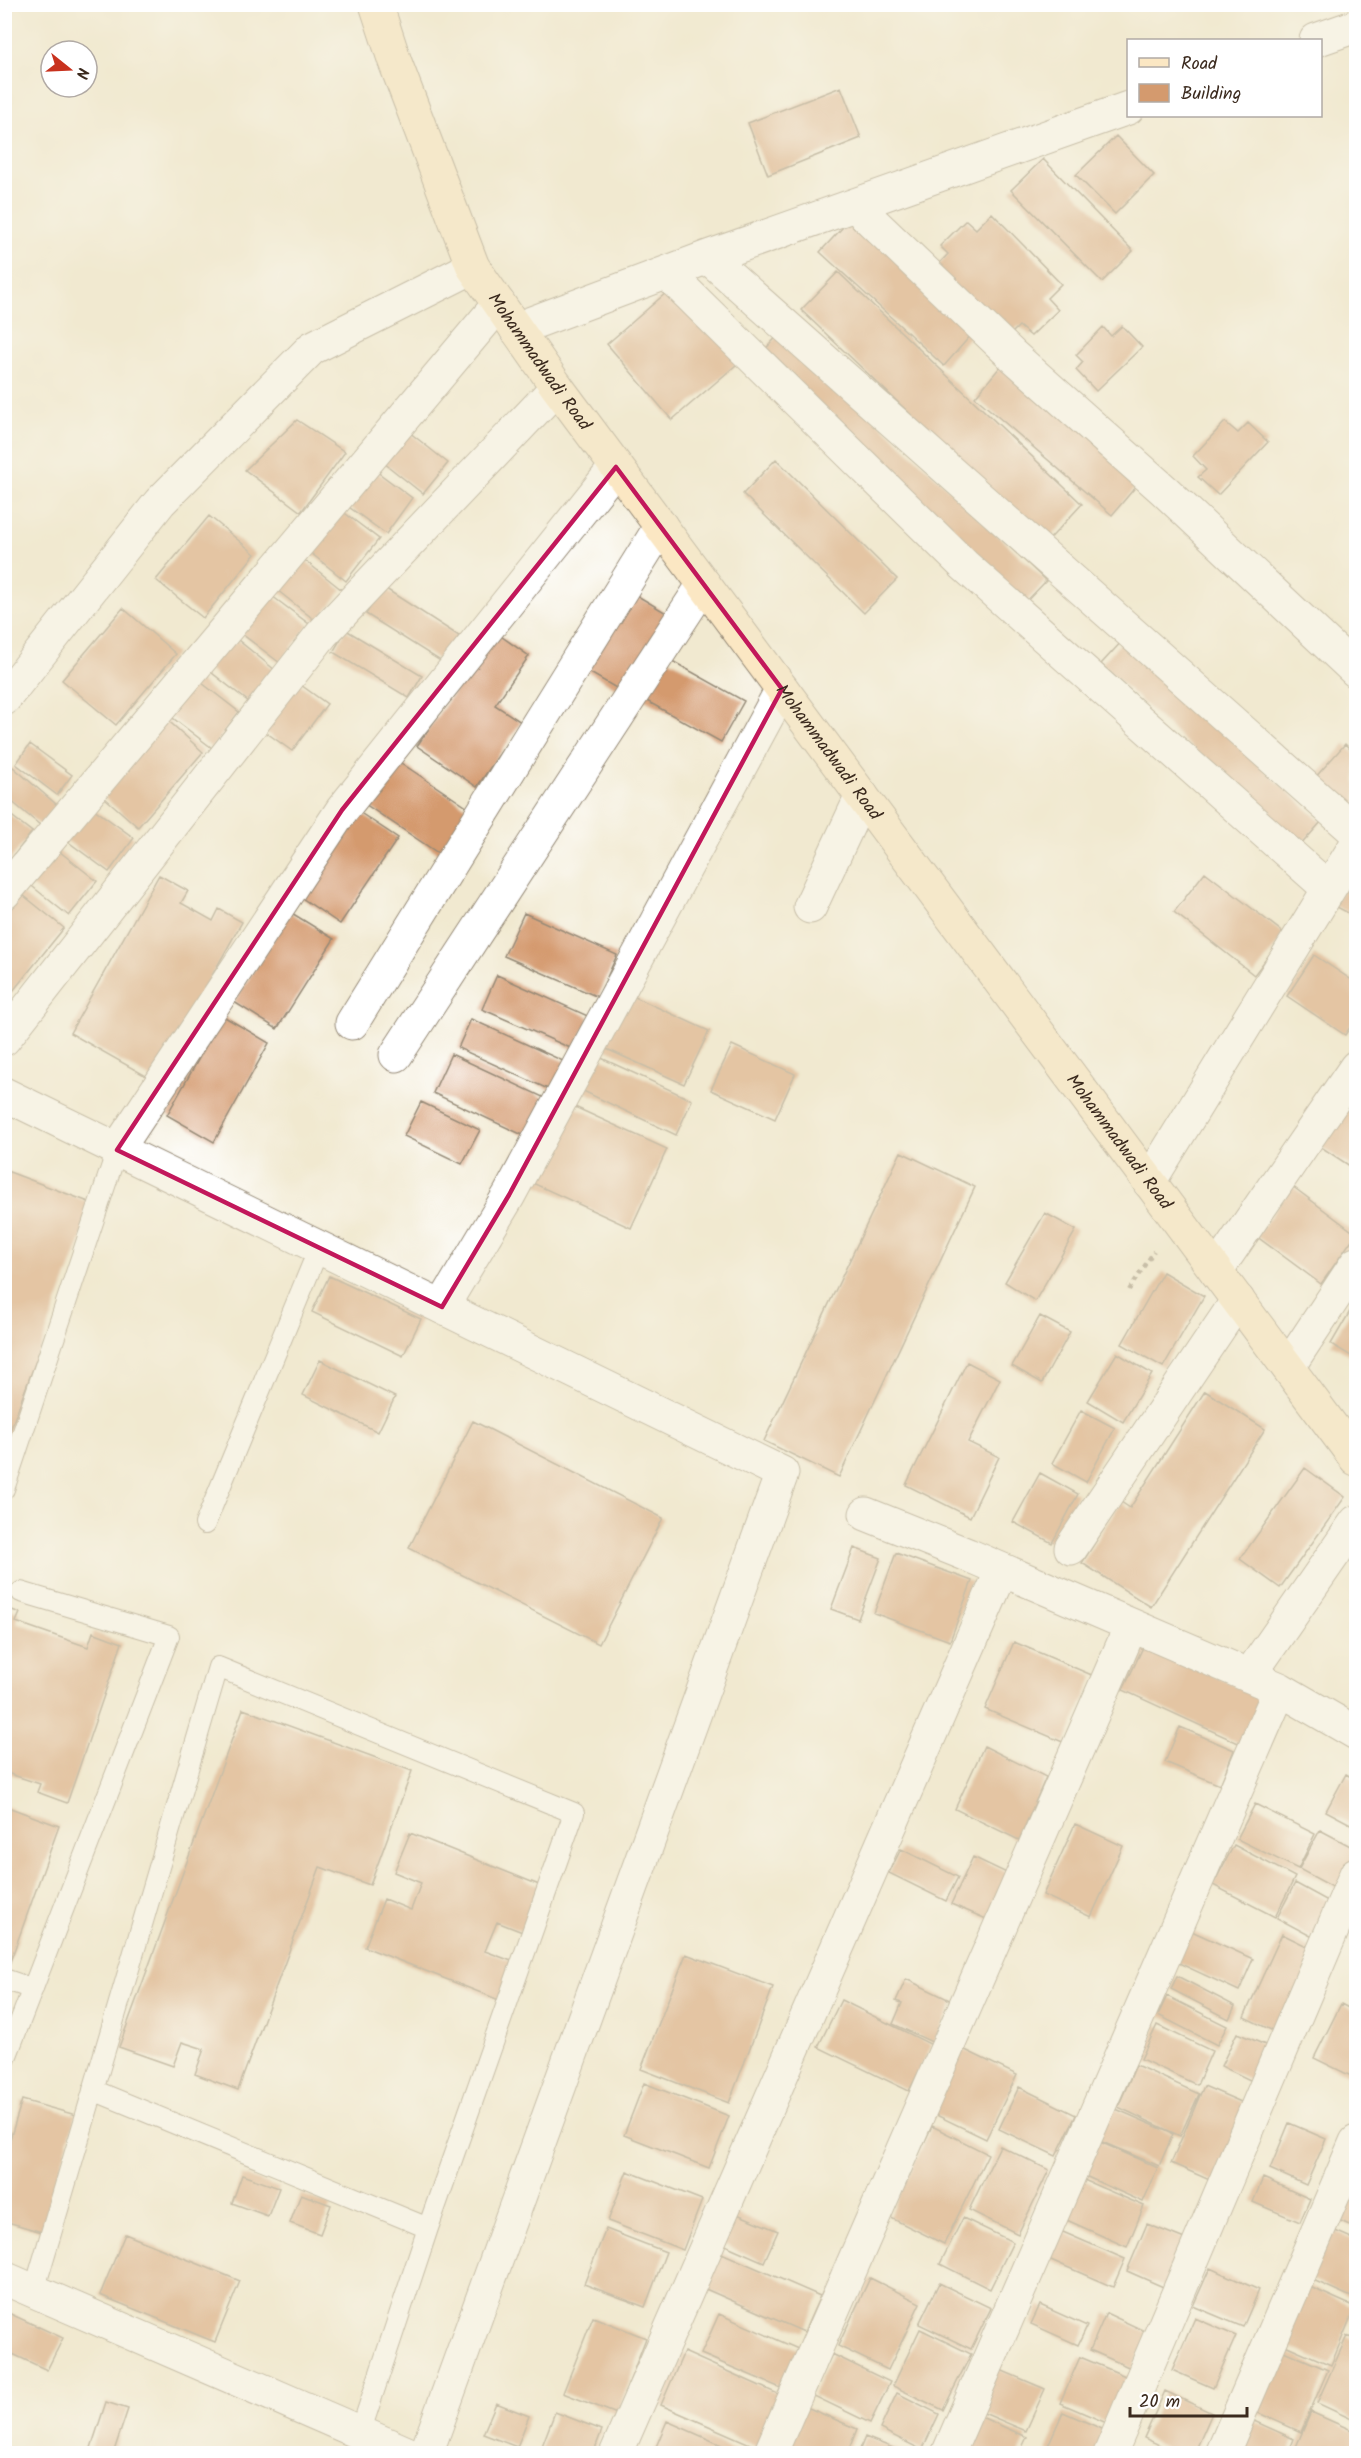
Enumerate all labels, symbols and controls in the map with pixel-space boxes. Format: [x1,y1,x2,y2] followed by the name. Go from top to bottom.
[39,39,99,99] north arrow
[1127,39,1322,117] legend
[1181,50,1218,79] text: Road
[68,65,95,82] text: N
[1181,80,1241,109] text: Building
[479,287,599,438] street label: Mohammadwadi Road
[767,679,889,828] street label: Mohammadwadi Road
[1058,1068,1179,1218] street label: Mohammadwadi Road
[1130,2380,1247,2418] scale bar
[1139,2388,1180,2417] text: 20 m

